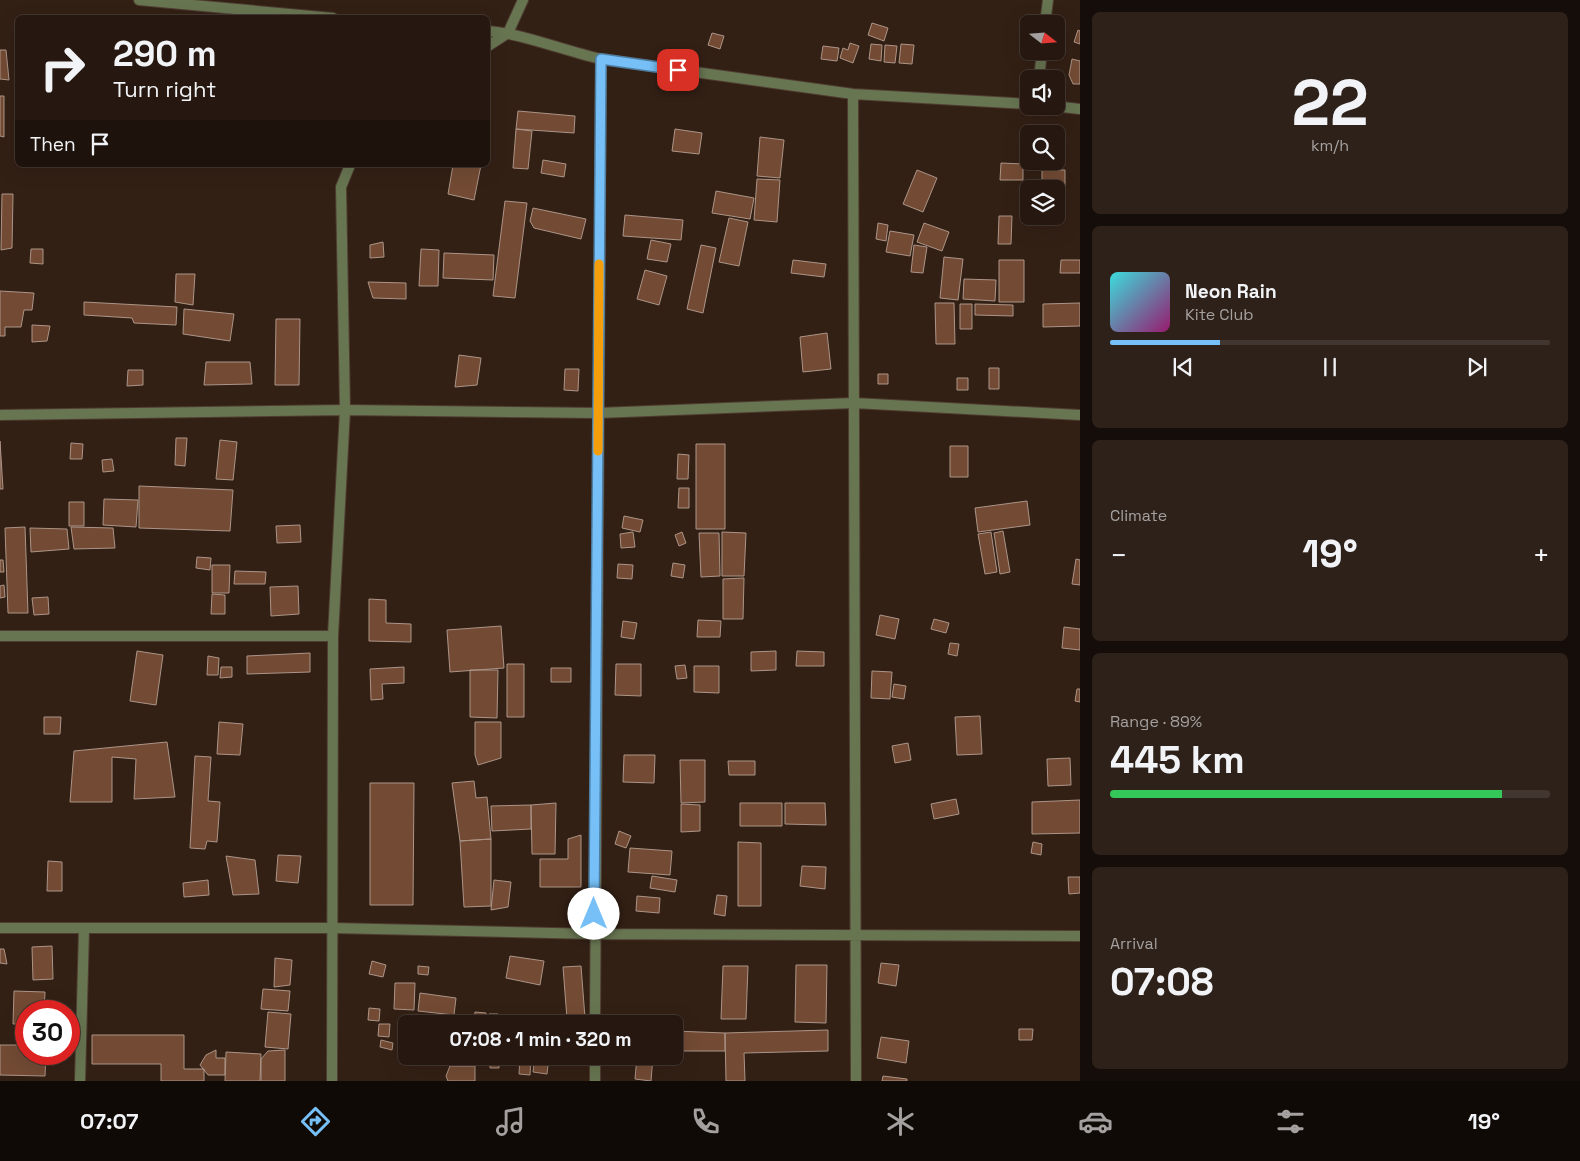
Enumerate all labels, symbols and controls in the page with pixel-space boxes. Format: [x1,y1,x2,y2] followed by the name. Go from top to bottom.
[1020,15,1065,60] north arrow
[1020,15,1065,225] map controls
[113,32,217,76] text: 290 m
[30,35,95,100] icon: right
[657,49,699,91] pin
[664,56,692,84] icon: arrive
[1291,61,1369,144] text: 22
[1020,70,1065,115] button: sound
[113,75,216,103] text: Turn right
[1020,125,1065,170] button: search
[86,130,114,158] icon: arrive
[30,132,76,157] text: Then
[1311,135,1349,156] text: km/h
[1020,180,1065,225] button: layers
[1185,279,1277,304] text: Neon Rain
[1185,304,1254,325] text: Kite Club
[1169,353,1197,381] icon: previous
[1316,353,1344,381] icon: pause
[1463,353,1491,381] icon: next
[1110,505,1167,526] text: Climate
[1302,530,1358,578] text: 19°
[1110,537,1127,573] text: −
[1533,537,1550,573] text: +
[1110,711,1202,732] text: Range · 89%
[1110,736,1245,784] text: 445 km
[567,887,619,939] position arrow
[1110,933,1158,954] text: Arrival
[1110,958,1214,1006] text: 07:08
[15,1000,80,1065] speed limit sign: 30
[449,1027,632,1052] text: 07:08 · 1 min · 320 m
[298,1104,333,1139] icon: directions
[493,1104,528,1139] icon: music
[688,1104,723,1139] icon: phone
[883,1104,918,1139] icon: climate
[1078,1104,1113,1139] icon: car
[1273,1104,1308,1139] icon: filters
[80,1107,139,1135] text: 07:07
[1468,1107,1500,1135] text: 19°

